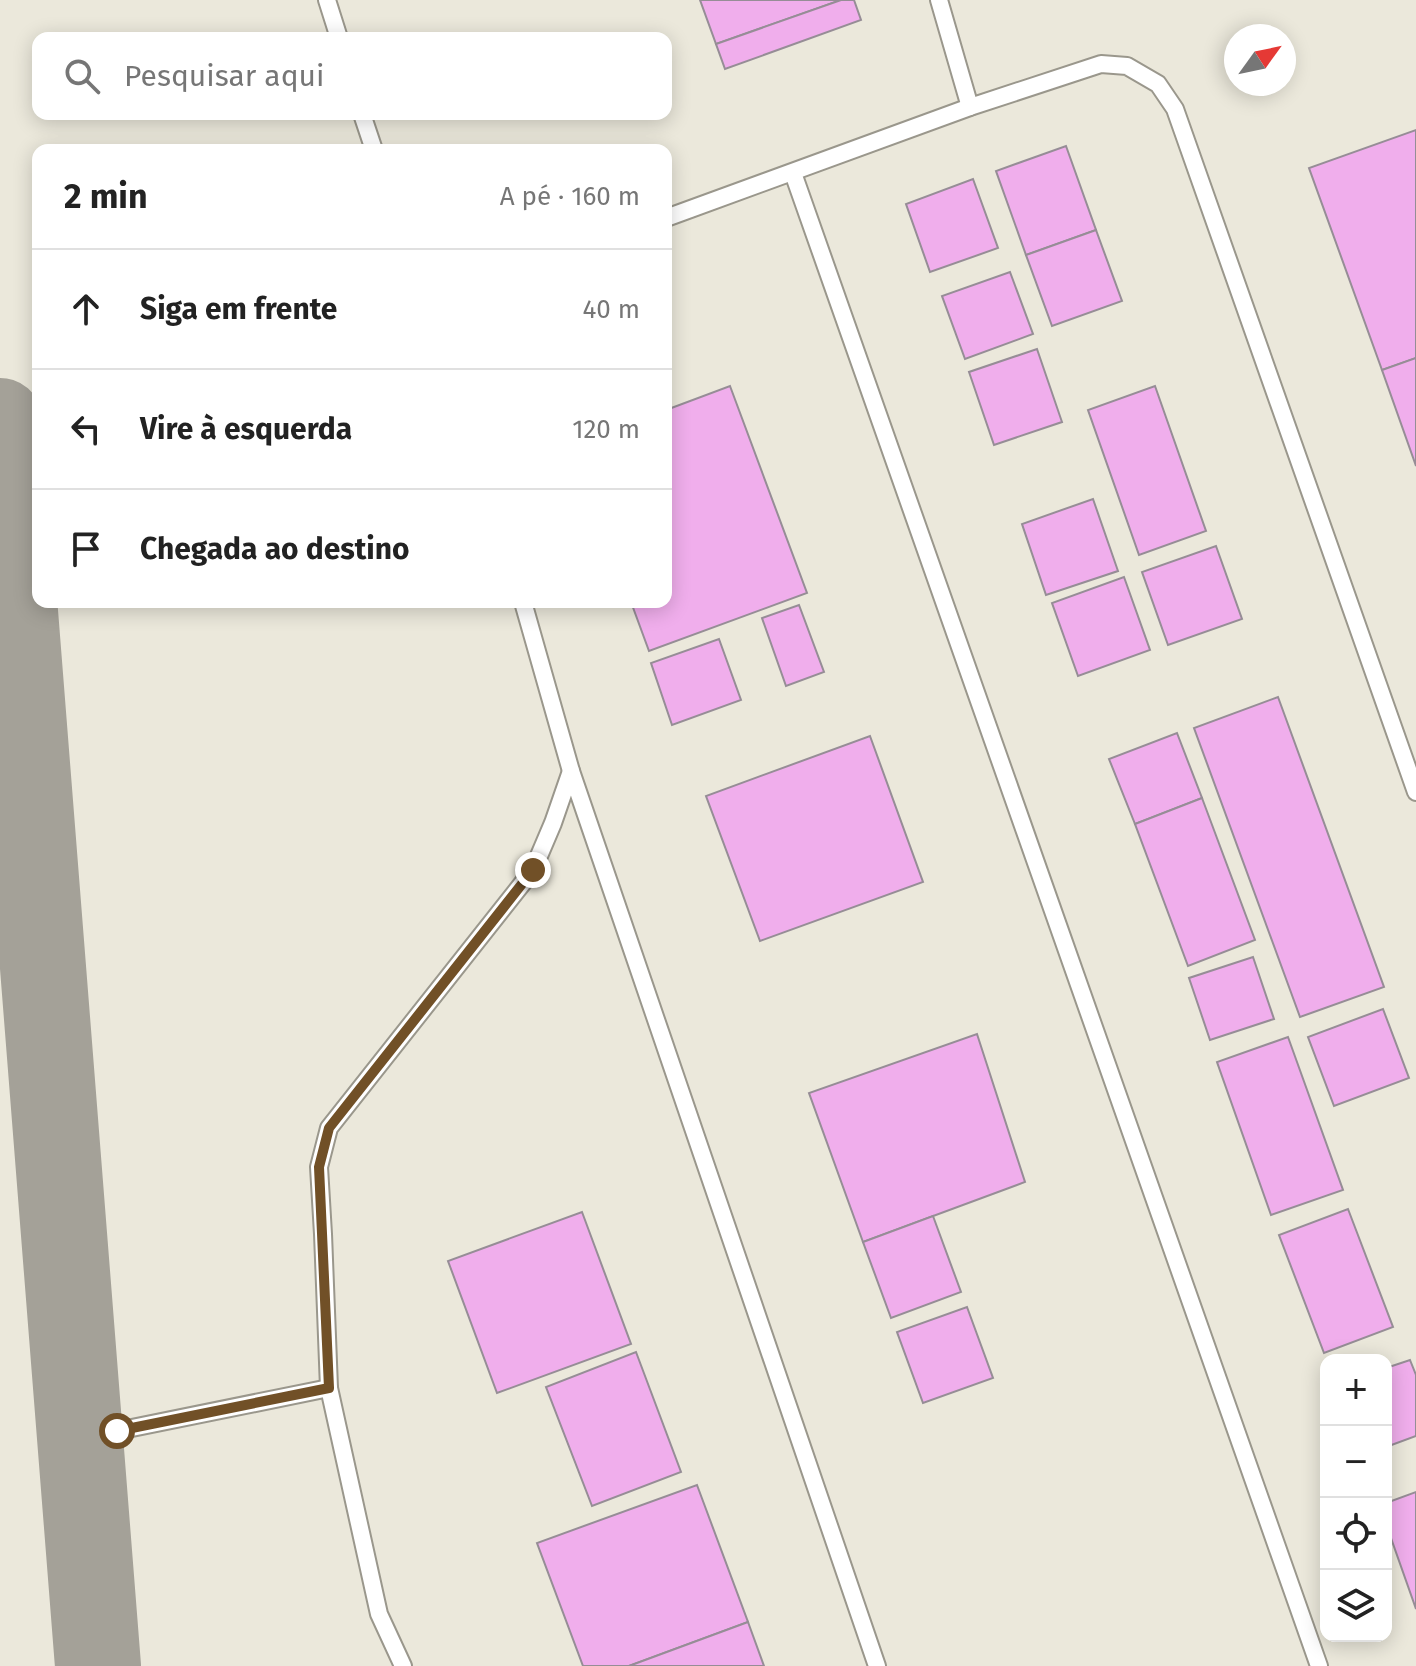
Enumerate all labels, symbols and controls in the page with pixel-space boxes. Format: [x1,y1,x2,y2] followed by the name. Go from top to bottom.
[1224,24,1296,96] north arrow
[32,32,672,120] search box
[60,54,104,98] icon: search
[124,58,325,94] text: Pesquisar aqui
[64,176,148,217] text: 2 min
[500,181,640,212] text: A pé · 160 m
[64,287,108,331] icon: ahead
[140,291,337,327] text: Siga em frente
[582,294,640,325] text: 40 m
[64,407,108,451] icon: left
[140,411,352,447] text: Vire à esquerda
[572,414,640,445] text: 120 m
[64,527,108,571] icon: arrive
[140,531,410,567] text: Chegada ao destino
[515,852,551,888] route end
[1320,1354,1392,1642] map controls
[1320,1354,1392,1426] button: +
[99,1413,135,1449] route start
[1320,1426,1392,1498] button: −
[1320,1498,1392,1570] button: locate
[1320,1570,1392,1642] button: layers

